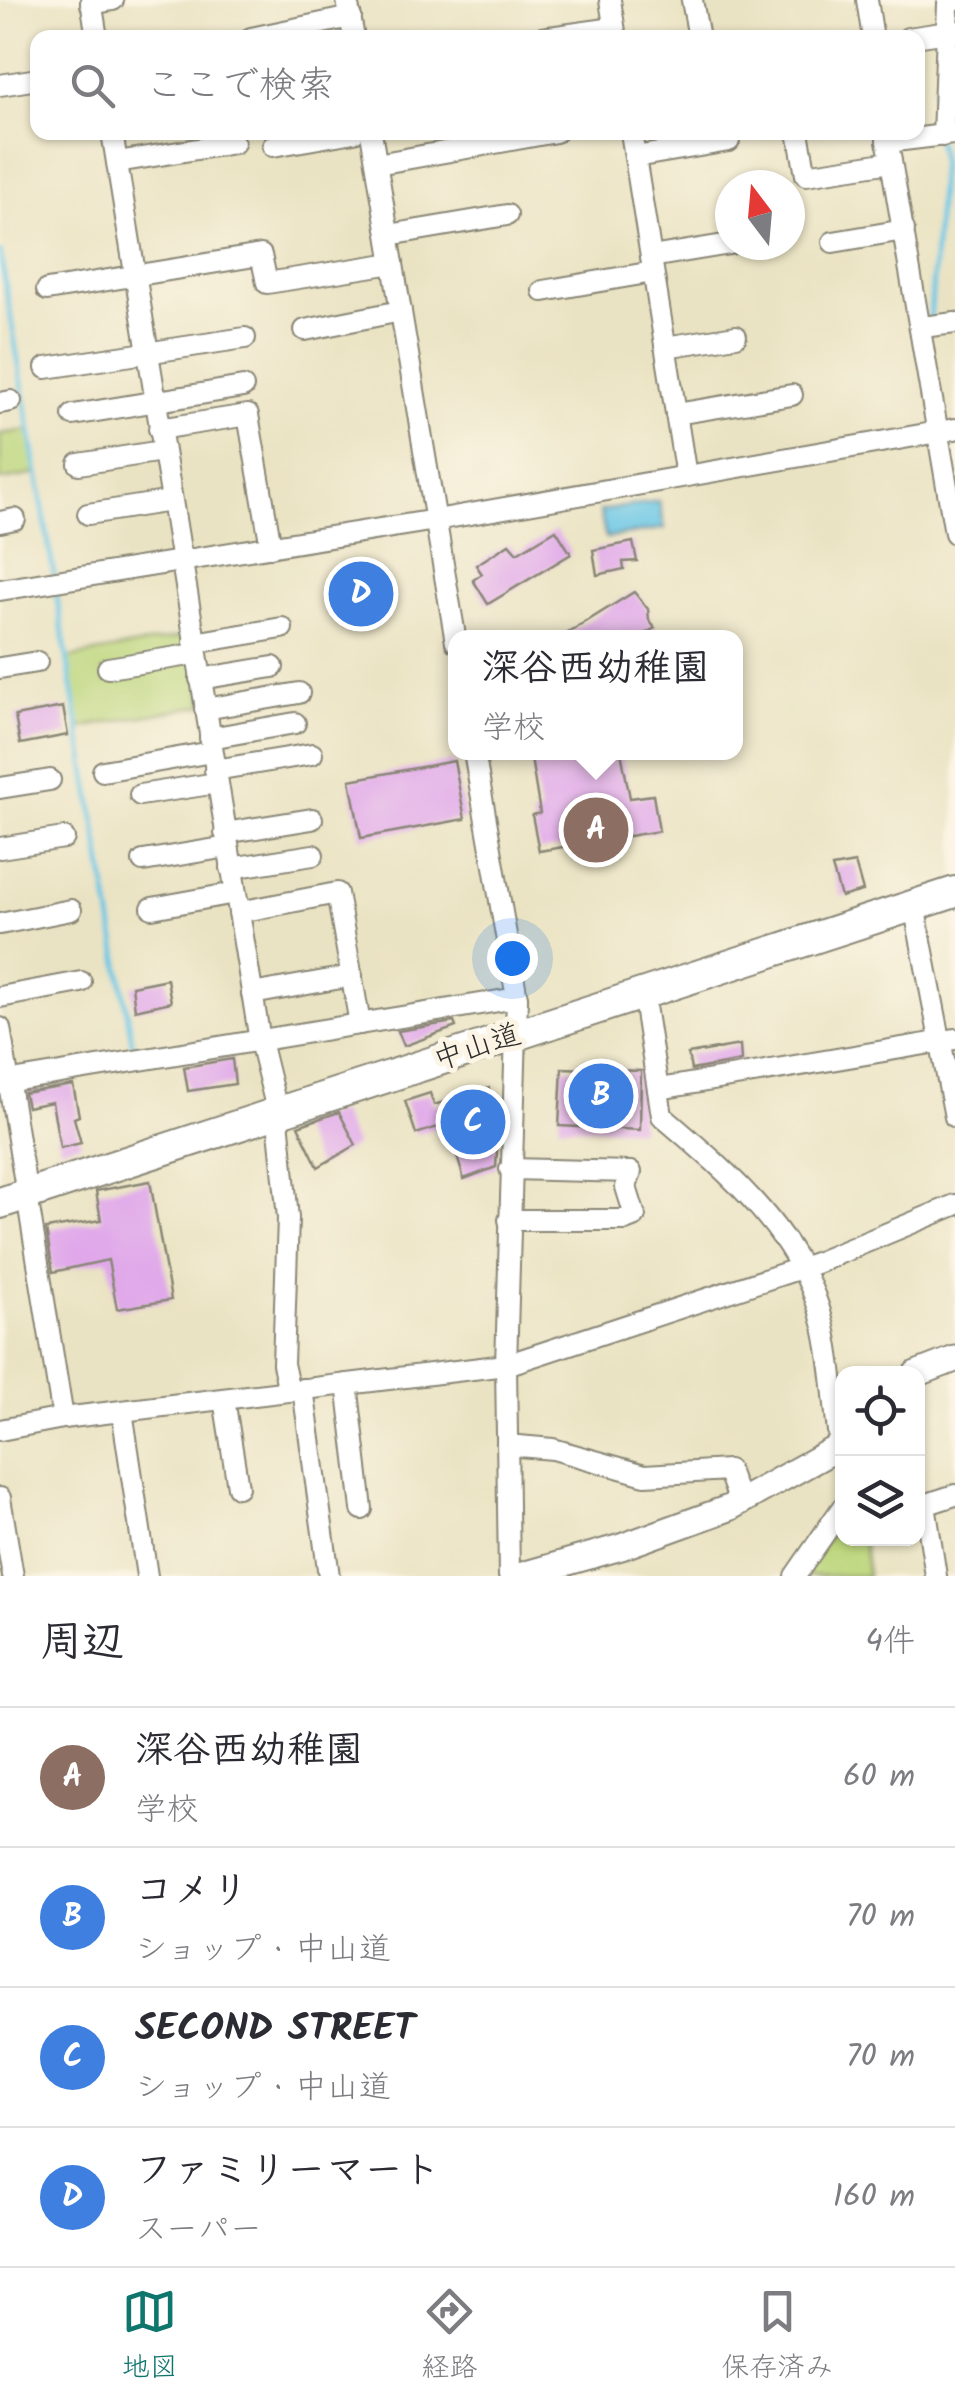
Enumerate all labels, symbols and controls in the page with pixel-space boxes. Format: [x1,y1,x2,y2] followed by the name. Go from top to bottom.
[30,30,925,140] search box
[145,57,335,117] text: ここで検索
[65,58,120,113] icon: search
[715,170,805,260] north arrow
[328,556,394,632] pin: D
[448,630,743,760] popup
[481,640,710,700] text: 深谷西幼稚園
[481,703,546,754] text: 学校
[564,792,628,868] pin: A
[487,933,538,984] your location
[427,1011,528,1085] street label: 中山道
[568,1058,634,1134] pin: B
[440,1084,506,1160] pin: C
[835,1366,925,1546] map controls
[835,1366,925,1456] button: locate
[835,1456,925,1546] button: layers
[40,1610,124,1677] text: 周辺
[865,1617,915,1668] text: 4件
[135,1722,363,1782] text: 深谷西幼稚園
[62,1752,83,1803] text: A
[843,1752,915,1803] text: 60 m
[135,1785,199,1836] text: 学校
[135,1862,249,1922] text: コメリ
[63,1892,82,1943] text: B
[846,1892,915,1943] text: 70 m
[135,1925,391,1976] text: ショップ · 中山道
[135,2000,415,2060] text: SECOND STREET
[63,2032,82,2083] text: C
[846,2032,915,2083] text: 70 m
[135,2063,391,2114] text: ショップ · 中山道
[135,2142,441,2202] text: ファミリーマート
[62,2172,83,2223] text: D
[833,2172,915,2223] text: 160 m
[135,2205,262,2256] text: スーパー
[122,2284,178,2391] tab: 地図
[421,2284,477,2391] tab: 経路
[721,2284,833,2391] tab: 保存済み

